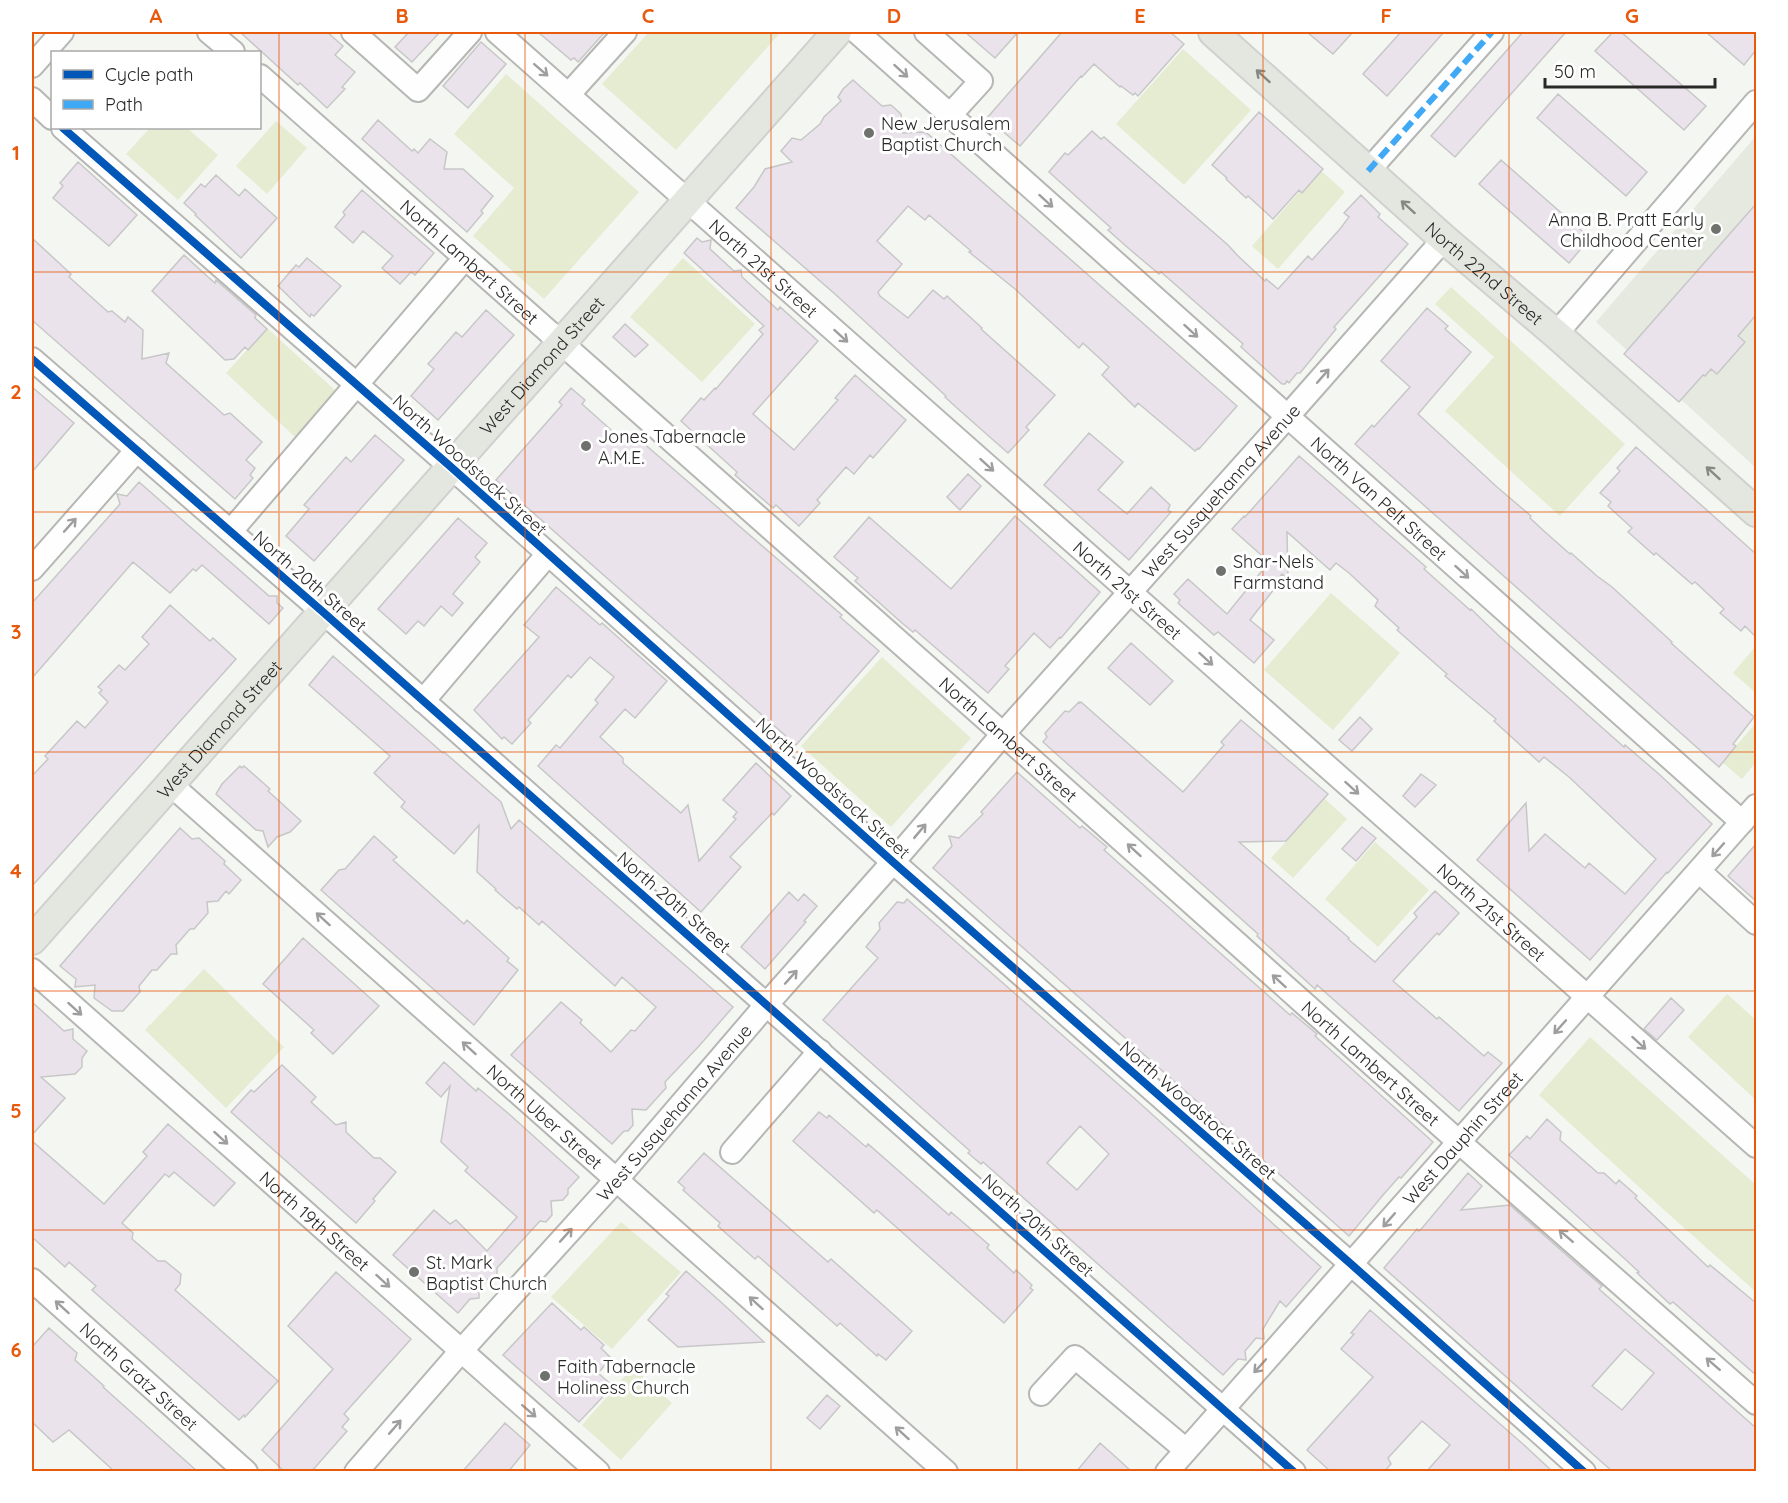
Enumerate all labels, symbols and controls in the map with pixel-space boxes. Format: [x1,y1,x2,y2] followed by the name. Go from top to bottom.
[150,3,163,28] text: A
[395,3,409,28] text: B
[642,3,655,28] text: C
[887,3,901,28] text: D
[1134,3,1146,28] text: E
[1380,3,1392,28] text: F
[1625,3,1639,28] text: G
[51,51,261,129] legend
[1545,51,1714,89] scale bar
[1554,60,1596,83] text: 50 m
[105,63,193,86] text: Cycle path
[533,63,548,77] one-way arrow
[893,64,908,78] one-way arrow
[1256,69,1271,83] one-way arrow
[105,93,143,116] text: Path
[881,112,1010,156] place label: New Jerusalem Baptist Church
[862,126,876,140] marker: New Jerusalem Baptist Church
[12,140,20,165] text: 1
[396,194,544,329] street label: North Lambert Street
[1038,194,1053,208] one-way arrow
[1401,200,1416,214] one-way arrow
[1548,208,1704,252] place label: Anna B. Pratt Early Childhood Center
[704,214,823,322] street label: North 21st Street
[1421,216,1548,330] street label: North 22nd Street
[1709,222,1723,236] marker: Anna B. Pratt Early Childhood Center
[474,291,609,439] street label: West Diamond Street
[1183,324,1198,338] one-way arrow
[833,329,848,343] one-way arrow
[1316,369,1330,384] one-way arrow
[10,379,22,404] text: 2
[388,389,552,541] street label: North Woodstock Street
[1137,399,1305,583] street label: West Susquehanna Avenue
[598,425,746,469] place label: Jones Tabernacle A.M.E.
[1306,431,1452,565] street label: North Van Pelt Street
[579,439,593,453] marker: Jones Tabernacle A.M.E.
[980,458,995,472] one-way arrow
[1706,466,1721,480] one-way arrow
[63,518,77,533] one-way arrow
[248,525,372,637] street label: North 20th Street
[1068,536,1187,644] street label: North 21st Street
[1233,550,1324,594] place label: Shar-Nels Farmstand
[1214,564,1228,578] marker: Shar-Nels Farmstand
[1454,565,1469,579] one-way arrow
[11,619,21,644] text: 3
[1198,652,1213,666] one-way arrow
[152,655,286,803] street label: West Diamond Street
[935,672,1082,807] street label: North Lambert Street
[751,712,915,864] street label: North Woodstock Street
[1344,781,1359,795] one-way arrow
[913,824,927,839] one-way arrow
[1711,842,1725,857] one-way arrow
[1126,843,1141,857] one-way arrow
[612,846,736,958] street label: North 20th Street
[10,858,22,883] text: 4
[1432,858,1551,966] street label: North 21st Street
[316,912,331,926] one-way arrow
[784,970,798,985] one-way arrow
[1272,974,1287,988] one-way arrow
[1297,995,1445,1131] street label: North Lambert Street
[67,1002,82,1016] one-way arrow
[591,1019,756,1206] street label: West Susquehanna Avenue
[1554,1019,1567,1035] one-way arrow
[1115,1036,1281,1184] street label: North Woodstock Street
[1632,1036,1647,1050] one-way arrow
[462,1041,477,1055] one-way arrow
[482,1059,608,1174] street label: North Uber Street
[1397,1067,1527,1209] street label: West Dauphin Street
[10,1098,22,1123] text: 5
[213,1131,228,1145] one-way arrow
[255,1166,375,1276] street label: North 19th Street
[977,1169,1099,1281] street label: North 20th Street
[1383,1212,1396,1228] one-way arrow
[559,1227,573,1242] one-way arrow
[1559,1229,1574,1243] one-way arrow
[426,1251,547,1295] place label: St. Mark Baptist Church
[407,1265,421,1279] marker: St. Mark Baptist Church
[375,1275,391,1288] one-way arrow
[749,1296,764,1310] one-way arrow
[55,1300,70,1314] one-way arrow
[75,1317,203,1435] street label: North Gratz Street
[10,1337,22,1362] text: 6
[557,1355,696,1399] place label: Faith Tabernacle Holiness Church
[1705,1357,1720,1371] one-way arrow
[1253,1358,1267,1373] one-way arrow
[538,1369,552,1383] marker: Faith Tabernacle Holiness Church
[521,1404,536,1418] one-way arrow
[388,1420,402,1435] one-way arrow
[895,1426,910,1440] one-way arrow

